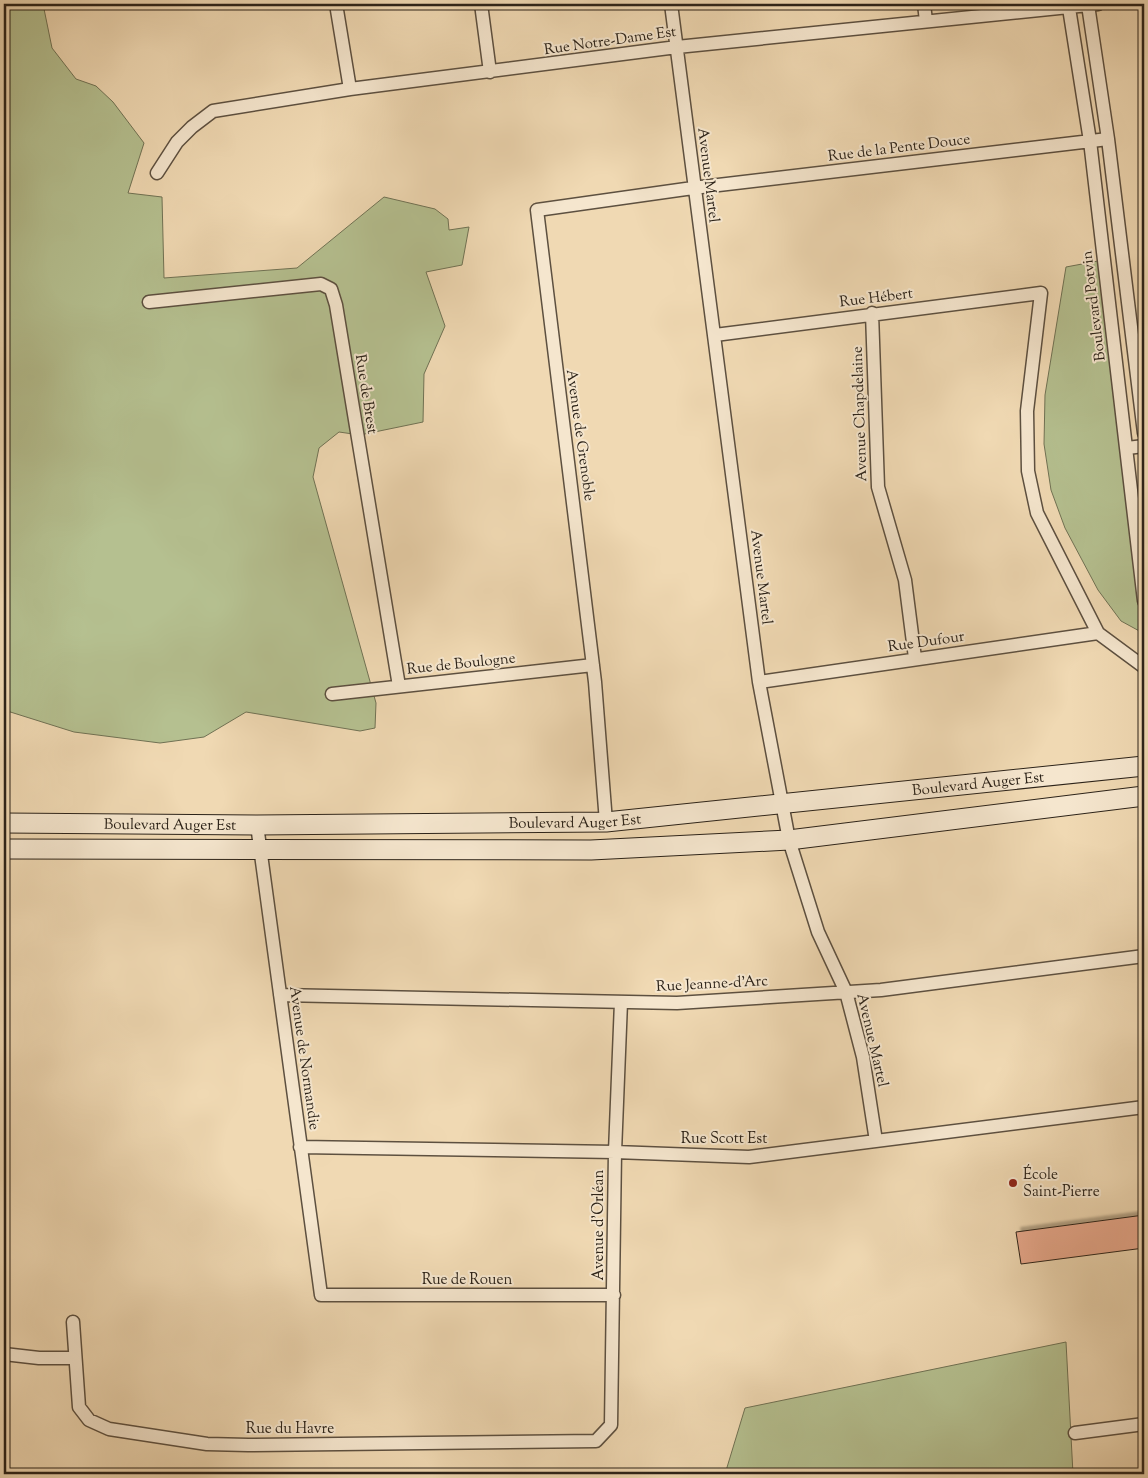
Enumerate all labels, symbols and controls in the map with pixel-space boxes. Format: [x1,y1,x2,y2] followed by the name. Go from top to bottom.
[543,22,678,61] street label: Rue Notre-Dame Est
[691,126,724,224] street label: Avenue Martel
[827,129,972,168] street label: Rue de la Pente Douce
[1077,249,1112,362] street label: Boulevard Potvin
[838,284,914,313] street label: Rue Hébert
[848,346,873,482] street label: Avenue Chapdelaine
[349,353,382,436] street label: Rue de Brest
[560,368,599,502] street label: Avenue de Grenoble
[744,528,777,626] street label: Avenue Martel
[887,627,966,658] street label: Rue Dufour
[406,648,517,681] street label: Rue de Boulogne
[911,767,1045,802] street label: Boulevard Auger Est
[509,809,642,835] street label: Boulevard Auger Est
[104,815,236,837] street label: Boulevard Auger Est
[656,971,769,998] street label: Rue Jeanne-d'Arc
[283,985,324,1132] street label: Avenue de Normandie
[851,991,893,1089] street label: Avenue Martel
[681,1129,767,1150] street label: Rue Scott Est
[1023,1164,1100,1203] place label: École Saint-Pierre
[589,1169,610,1280] street label: Avenue d'Orléan
[1007,1177,1019,1189] marker: École Saint-Pierre
[422,1270,512,1291] street label: Rue de Rouen
[246,1419,334,1440] street label: Rue du Havre

